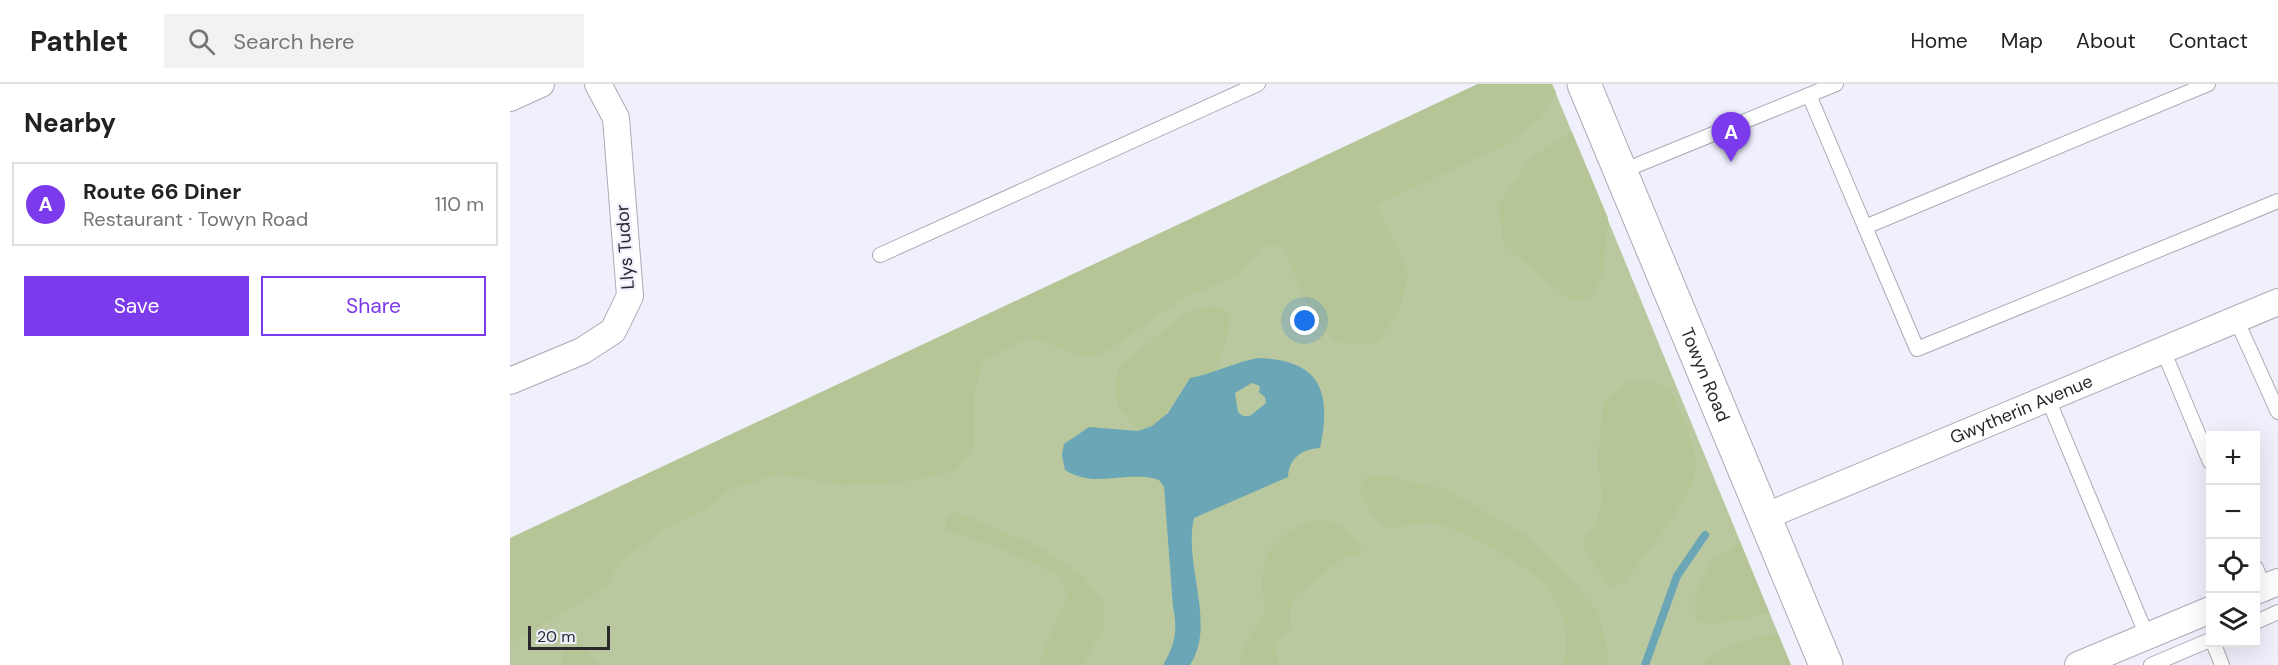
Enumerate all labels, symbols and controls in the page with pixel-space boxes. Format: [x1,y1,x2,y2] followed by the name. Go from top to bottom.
[164,14,584,68] search box
[30,23,128,60] text: Pathlet
[185,25,218,58] icon: search
[233,27,355,56] text: Search here
[1910,27,1968,55] text: Home
[2001,27,2043,55] text: Map
[2076,27,2136,55] text: About
[2169,27,2248,55] text: Contact
[24,106,116,140] text: Nearby
[1712,112,1750,162] pin: A
[83,177,241,206] text: Route 66 Diner
[38,191,53,217] text: A
[435,191,484,217] text: 110 m
[610,203,640,290] street label: Llys Tudor
[83,206,308,232] text: Restaurant · Towyn Road
[24,276,249,336] button: Save
[261,276,486,336] button: Share
[1290,306,1319,335] your location
[1675,324,1735,425] street label: Towyn Road
[1946,369,2096,450] street label: Gwytherin Avenue
[2206,431,2260,647] map controls
[2206,431,2260,485] button: +
[2206,485,2260,539] button: −
[2206,539,2260,593] button: locate
[2206,593,2260,647] button: layers
[528,623,610,650] scale bar
[537,626,576,647] text: 20 m

